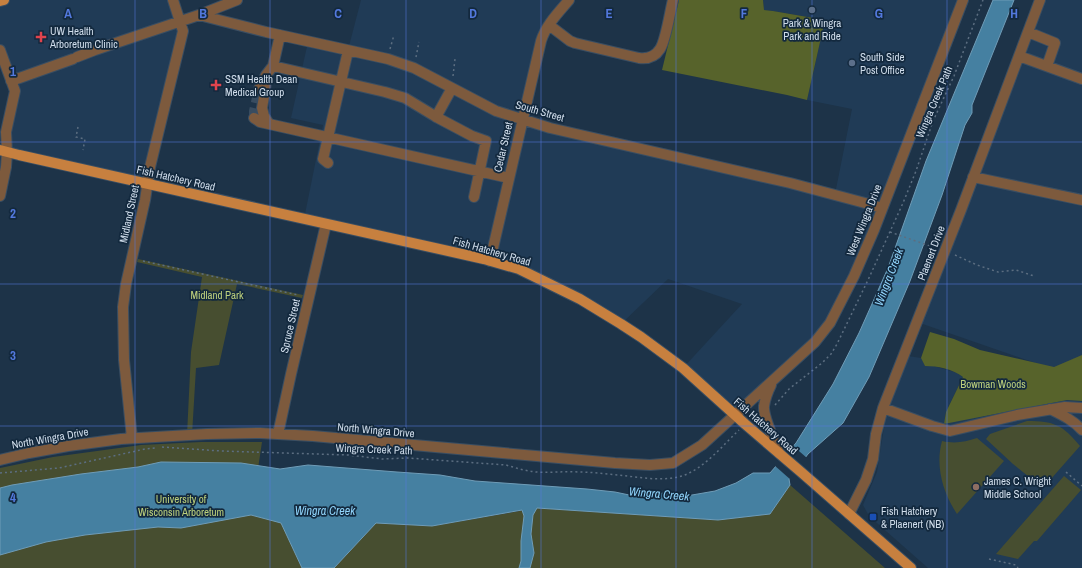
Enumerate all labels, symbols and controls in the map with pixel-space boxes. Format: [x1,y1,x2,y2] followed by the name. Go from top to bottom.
[64,5,72,22] text: A
[199,5,207,22] text: B
[334,5,342,22] text: C
[469,5,477,22] text: D
[605,5,613,22] text: E
[741,5,748,22] text: F
[807,5,817,15] marker: Park & Wingra Park and Ride
[875,5,883,22] text: G
[1010,5,1018,22] text: H
[783,16,841,43] place label: Park & Wingra Park and Ride
[49,24,118,51] place label: UW Health Arboretum Clinic
[35,31,47,43] marker: UW Health Arboretum Clinic
[860,50,905,77] place label: South Side Post Office
[847,58,857,68] marker: South Side Post Office
[10,63,16,80] text: 1
[913,64,955,140] street label: Wingra Creek Path
[225,72,297,99] place label: SSM Health Dean Medical Group
[210,79,222,91] marker: SSM Health Dean Medical Group
[514,97,567,125] street label: South Street
[490,120,516,173] street label: Cedar Street
[135,162,217,194] street label: Fish Hatchery Road
[843,182,885,258] street label: West Wingra Drive
[116,183,142,244] street label: Midland Street
[10,205,16,222] text: 2
[914,224,948,282] street label: Plaenert Drive
[452,233,532,269] street label: Fish Hatchery Road
[871,245,908,308] water label: Wingra Creek
[190,288,244,302] park label: Midland Park
[277,297,303,354] street label: Spruce Street
[10,347,16,364] text: 3
[960,377,1026,391] park label: Bowman Woods
[731,394,801,458] street label: Fish Hatchery Road
[337,420,415,440] street label: North Wingra Drive
[11,424,89,452] street label: North Wingra Drive
[335,441,413,457] street label: Wingra Creek Path
[984,474,1052,501] place label: James C. Wright Middle School
[971,482,981,492] marker: James C. Wright Middle School
[628,483,691,505] water label: Wingra Creek
[10,489,16,506] text: 4
[138,492,224,519] park label: University of Wisconsin Arboretum
[295,503,356,519] water label: Wingra Creek
[881,504,944,531] place label: Fish Hatchery & Plaenert (NB)
[868,512,878,522] marker: Fish Hatchery & Plaenert (NB)

